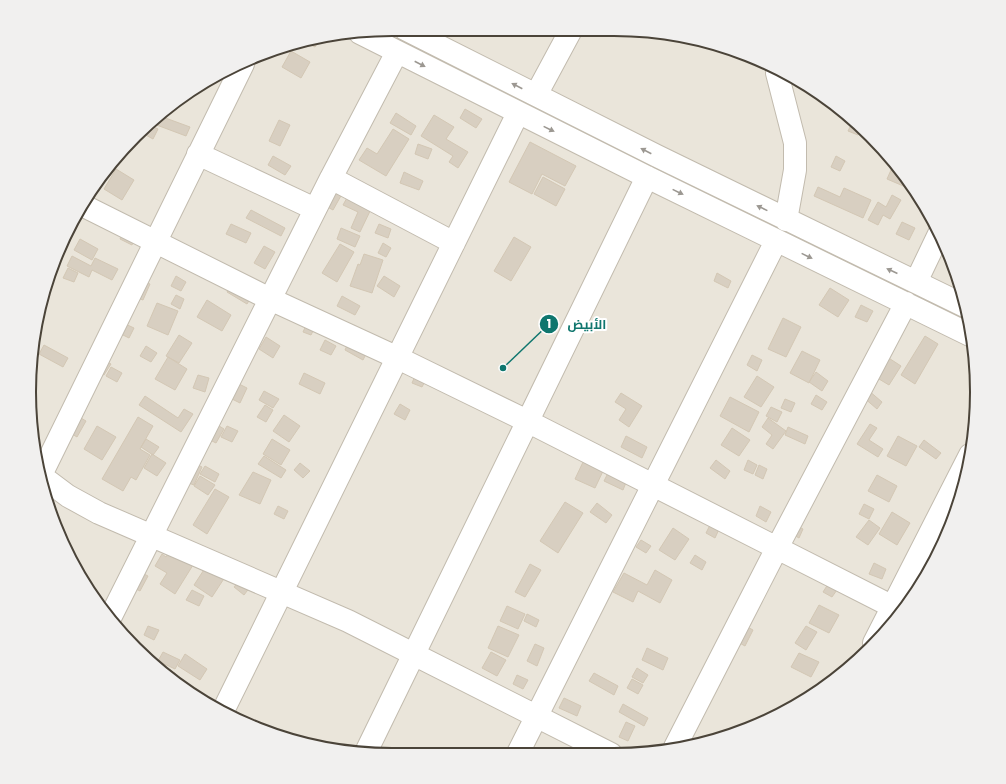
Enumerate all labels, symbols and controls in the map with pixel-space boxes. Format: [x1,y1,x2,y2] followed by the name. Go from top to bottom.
[414,61,426,67] one-way arrow
[511,83,523,89] one-way arrow
[543,125,554,132] one-way arrow
[640,147,652,154] one-way arrow
[672,189,683,195] one-way arrow
[757,205,768,211] one-way arrow
[801,253,813,259] one-way arrow
[887,267,898,274] one-way arrow
[539,311,614,336] callout: الأبيض
[547,315,551,332] text: 1
[568,315,606,334] text: الأبيض

